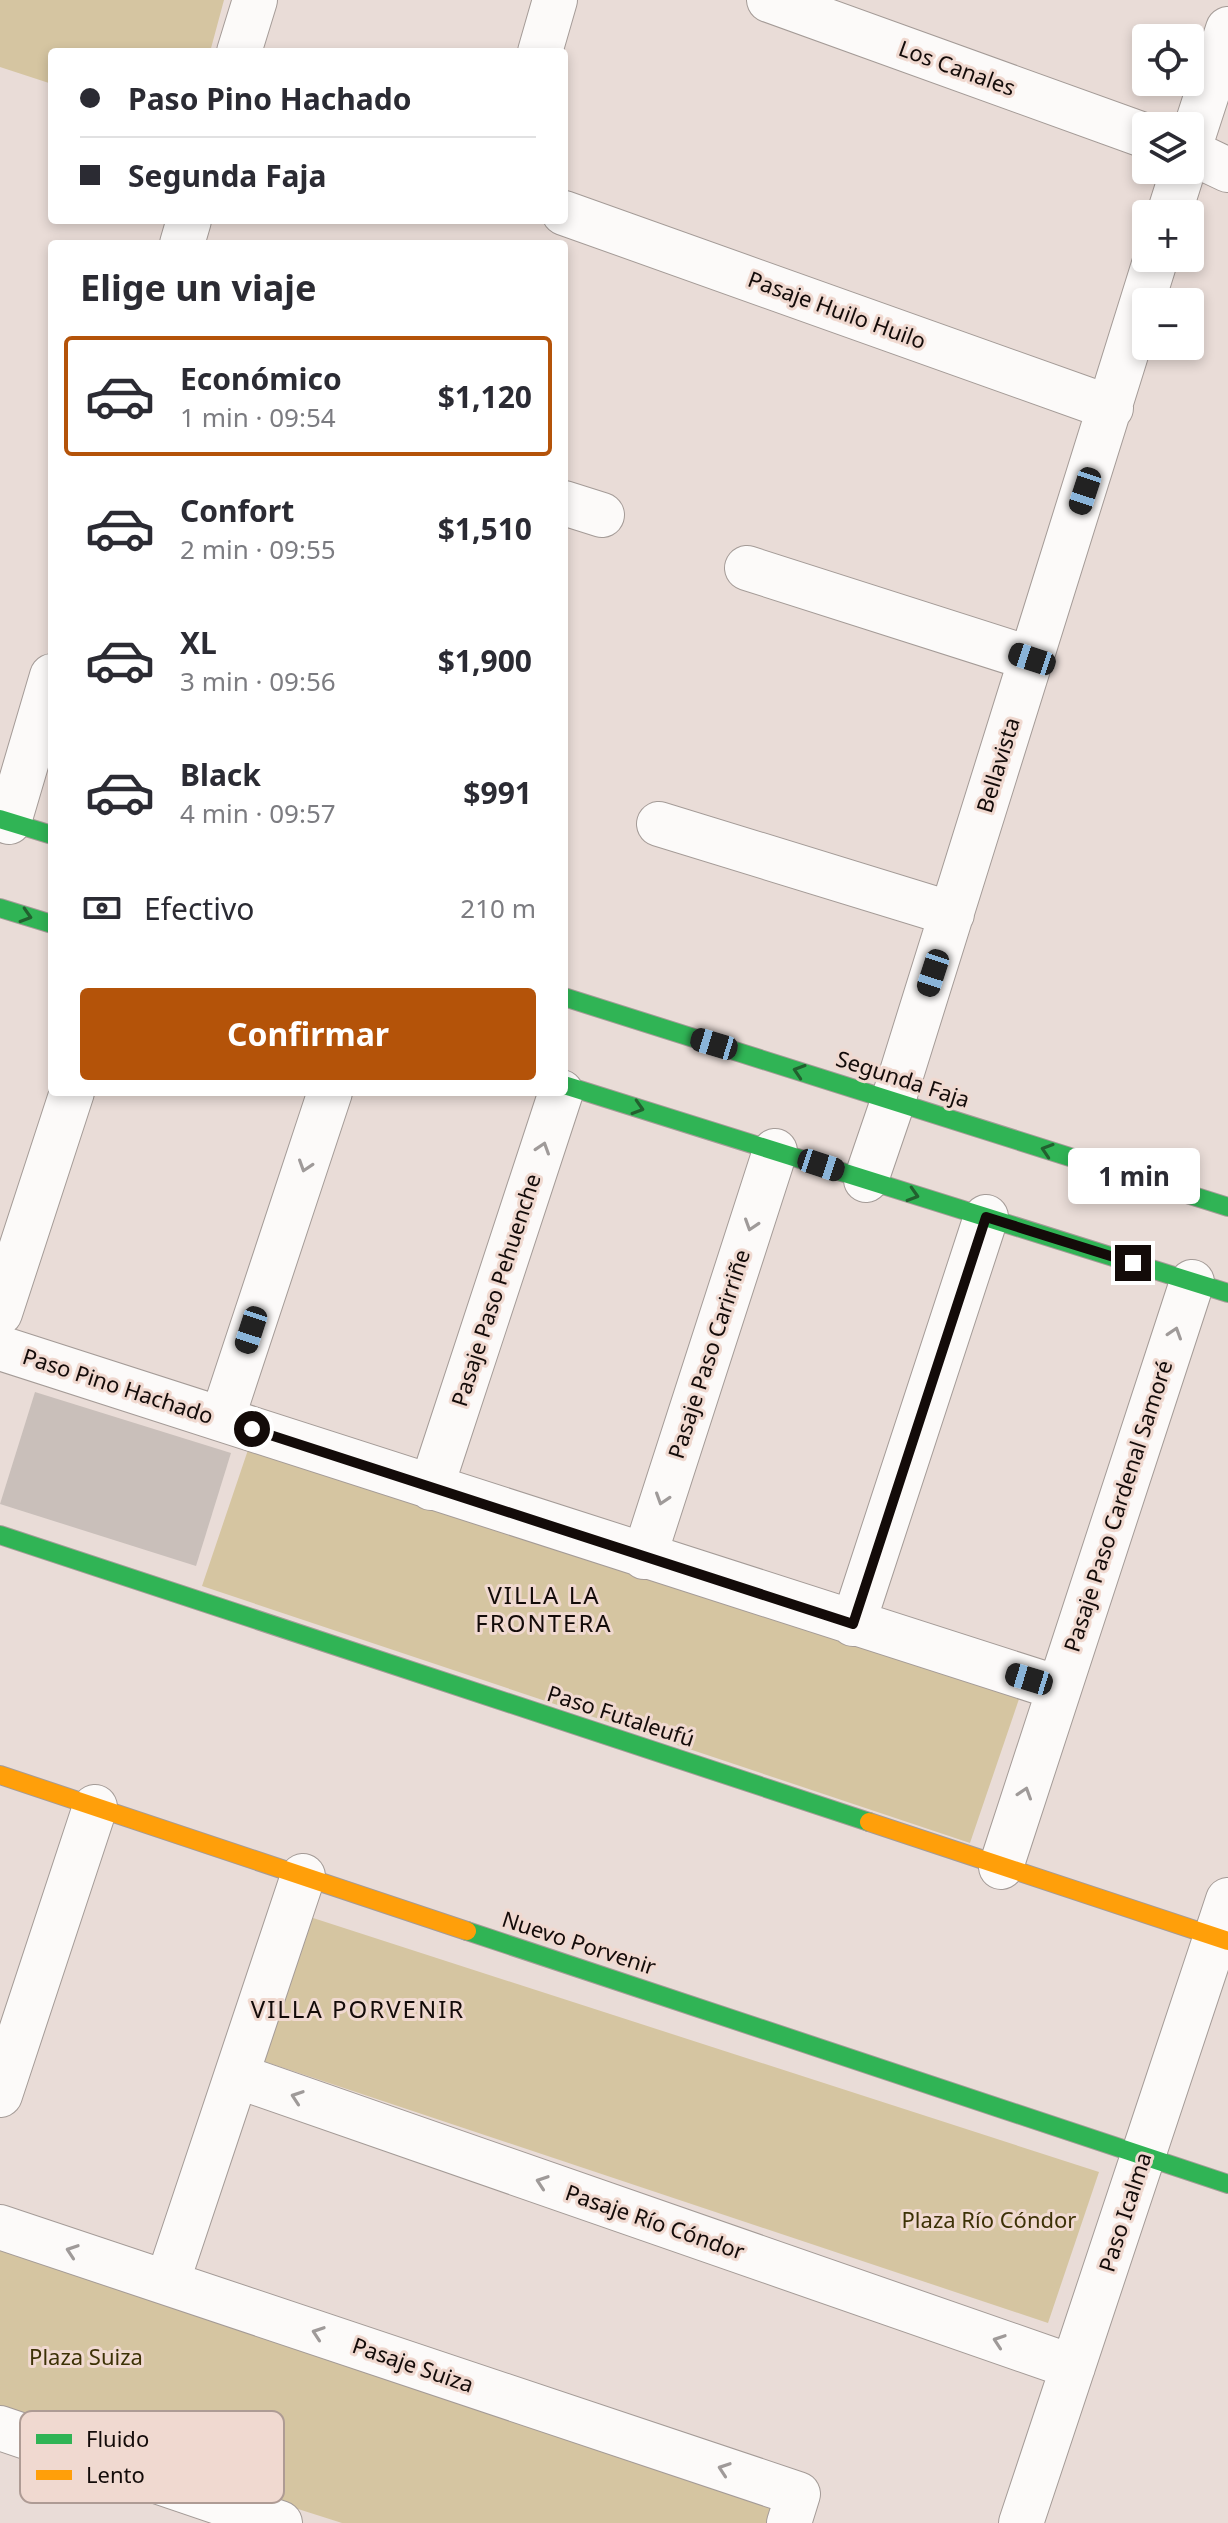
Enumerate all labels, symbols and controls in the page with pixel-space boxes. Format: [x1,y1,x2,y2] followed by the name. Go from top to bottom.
[1132,24,1204,360] map controls
[1132,24,1204,96] button: locate
[895,32,1020,102] street label: Los Canales
[128,78,411,119] text: Paso Pino Hachado
[1132,112,1204,184] button: layers
[128,155,326,196] text: Segunda Faja
[1132,200,1204,272] button: +
[80,263,317,312] text: Elige un viaje
[744,263,930,355] street label: Pasaje Huilo Huilo
[1132,288,1204,360] button: −
[180,358,342,399] text: Económico
[84,360,156,432] icon: car
[438,376,532,417] text: $1,120
[180,399,336,435] text: 1 min · 09:54
[1066,464,1104,518] car
[180,490,294,531] text: Confort
[84,492,156,564] icon: car
[438,508,532,549] text: $1,510
[180,531,336,567] text: 2 min · 09:55
[180,622,217,663] text: XL
[84,624,156,696] icon: car
[438,640,532,681] text: $1,900
[1005,640,1059,678] car
[180,663,336,699] text: 3 min · 09:56
[968,713,1026,816] street label: Bellavista
[180,754,261,795] text: Black
[84,756,156,828] icon: car
[463,772,532,813] text: $991
[180,795,336,831] text: 4 min · 09:57
[80,886,124,930] icon: cash
[144,888,254,929] text: Efectivo
[460,890,536,926] text: 210 m
[19,907,32,923] one-way arrow
[914,946,952,1000] car
[80,988,536,1080] button: Confirmar
[688,1026,740,1062] car
[833,1042,974,1114] street label: Segunda Faja
[793,1064,807,1080] one-way arrow
[631,1099,645,1115] one-way arrow
[533,1142,549,1156] one-way arrow
[1041,1143,1055,1159] one-way arrow
[794,1146,848,1184] car
[1067,1147,1199,1203] callout: 1 min
[299,1158,315,1172] one-way arrow
[1098,1158,1170,1194] text: 1 min
[443,1169,547,1410] street label: Pasaje Paso Pehuenche
[906,1185,920,1201] one-way arrow
[744,1217,760,1231] one-way arrow
[660,1245,756,1462] street label: Pasaje Paso Carirriñe
[1115,1245,1151,1281] route end
[232,1303,270,1357] car
[1166,1326,1182,1340] one-way arrow
[19,1340,217,1430] street label: Paso Pino Hachado
[1056,1356,1178,1655] street label: Pasaje Paso Cardenal Samoré
[234,1411,270,1447] route start
[656,1492,672,1506] one-way arrow
[475,1578,613,1639] district label: VILLA LA FRONTERA
[1003,1661,1055,1697] car
[544,1677,699,1753] street label: Paso Futaleufú
[1016,1786,1032,1800] one-way arrow
[499,1903,660,1981] street label: Nuevo Porvenir
[251,1992,465,2025] district label: VILLA PORVENIR
[290,2090,304,2106] one-way arrow
[1091,2148,1158,2275] street label: Paso Icalma
[536,2176,550,2192] one-way arrow
[562,2176,749,2266] street label: Pasaje Río Cóndor
[902,2204,1076,2234] park label: Plaza Río Cóndor
[66,2244,80,2260] one-way arrow
[312,2327,326,2343] one-way arrow
[349,2329,478,2399] street label: Pasaje Suiza
[993,2335,1007,2351] one-way arrow
[29,2341,143,2371] park label: Plaza Suiza
[20,2411,284,2503] legend
[86,2423,149,2453] text: Fluido
[86,2459,145,2489] text: Lento
[718,2463,732,2479] one-way arrow

